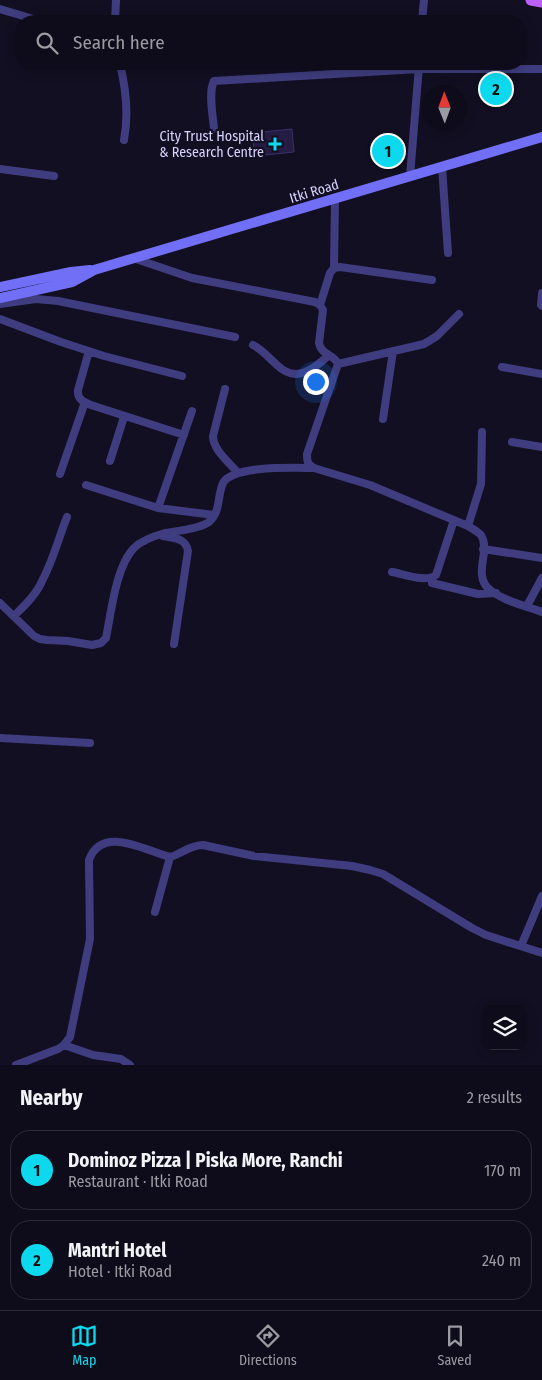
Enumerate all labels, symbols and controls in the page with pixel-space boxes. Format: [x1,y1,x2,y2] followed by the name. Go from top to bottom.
[15,15,527,70] search box
[33,29,61,57] icon: search
[73,31,165,54] text: Search here
[480,70,512,108] pin: 2
[422,85,467,130] north arrow
[159,128,264,161] place label: City Trust Hospital & Research Centre
[372,132,404,170] pin: 1
[268,137,282,151] marker: City Trust Hospital & Research Centre
[287,176,341,207] street label: Itki Road
[303,369,329,395] your location
[482,1005,527,1050] map controls
[482,1005,527,1050] button: layers
[20,1085,82,1111] text: Nearby
[467,1088,522,1107] text: 2 results
[68,1149,343,1172] text: Dominoz Pizza | Piska More, Ranchi
[34,1161,40,1180] text: 1
[484,1161,521,1180] text: 170 m
[68,1172,208,1191] text: Restaurant · Itki Road
[68,1239,166,1262] text: Mantri Hotel
[33,1251,41,1270] text: 2
[482,1251,521,1270] text: 240 m
[68,1262,172,1281] text: Hotel · Itki Road
[70,1322,98,1369] tab: Map
[239,1322,297,1369] tab: Directions
[437,1322,472,1369] tab: Saved

